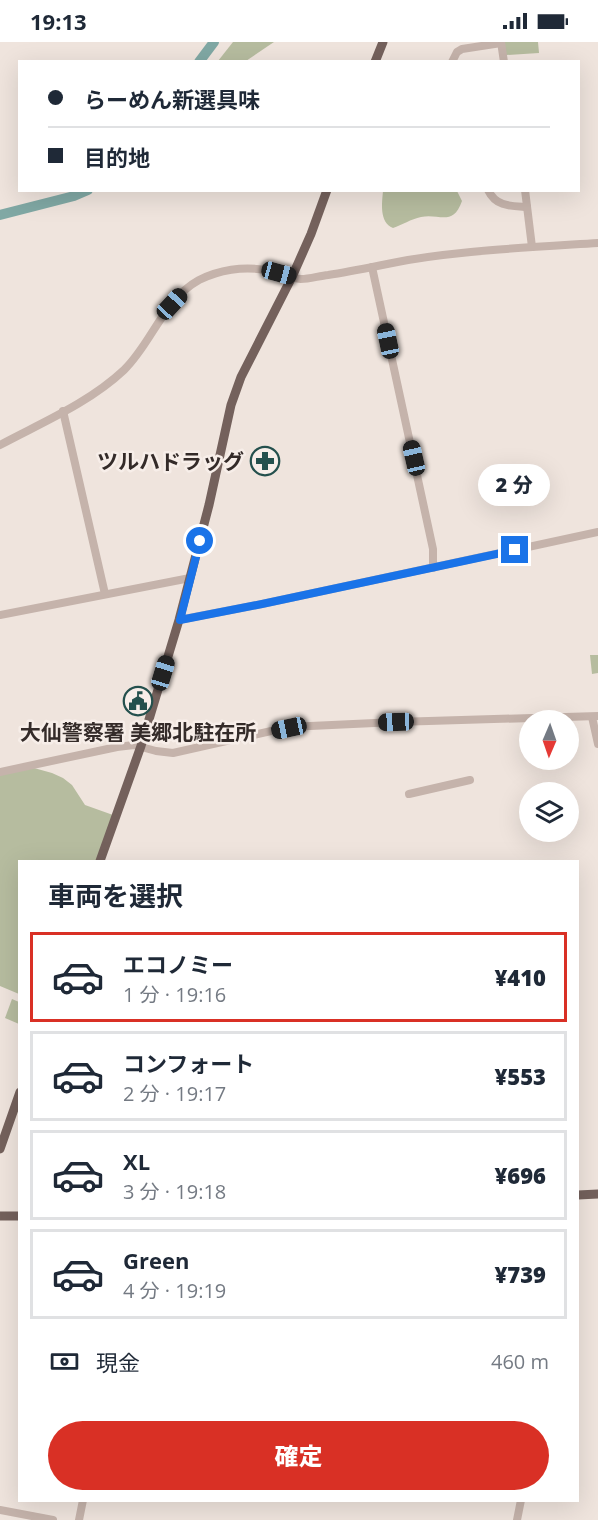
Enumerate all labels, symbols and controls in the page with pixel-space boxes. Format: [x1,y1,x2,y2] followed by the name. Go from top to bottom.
[30,6,87,36] text: 19:13
[84,84,260,114] text: らーめん新選具味
[84,142,150,172] text: 目的地
[259,260,299,286] car
[153,285,191,323] car
[375,322,401,360] car
[401,438,427,478] car
[249,445,281,477] pharmacy icon: ツルハドラッグ
[97,447,244,475] place label: ツルハドラッグ
[479,463,551,505] callout: 2 分
[496,471,532,498] text: 2 分
[186,527,213,554] route start
[501,536,528,563] route end
[149,653,177,693] car
[122,685,154,717] public building icon: 大仙警察署 美郷北駐在所
[519,710,579,770] north arrow
[519,710,579,842] map controls
[378,712,414,732] car
[270,715,308,741] car
[20,718,256,746] place label: 大仙警察署 美郷北駐在所
[519,782,579,842] button: layers
[48,877,183,914] text: 車両を選択
[123,949,233,979] text: エコノミー
[51,950,105,1004] icon: car
[494,962,546,992] text: ¥410
[123,981,226,1008] text: 1 分 · 19:16
[123,1048,254,1078] text: コンフォート
[51,1049,105,1103] icon: car
[494,1061,546,1091] text: ¥553
[123,1080,226,1107] text: 2 分 · 19:17
[123,1146,150,1176] text: XL
[51,1148,105,1202] icon: car
[494,1160,546,1190] text: ¥696
[123,1178,226,1205] text: 3 分 · 19:18
[123,1245,189,1275] text: Green
[51,1247,105,1301] icon: car
[494,1259,546,1289] text: ¥739
[123,1277,226,1304] text: 4 分 · 19:19
[48,1345,81,1378] icon: cash
[96,1347,140,1377] text: 現金
[491,1348,549,1375] text: 460 m
[48,1421,549,1490] button: 確定

